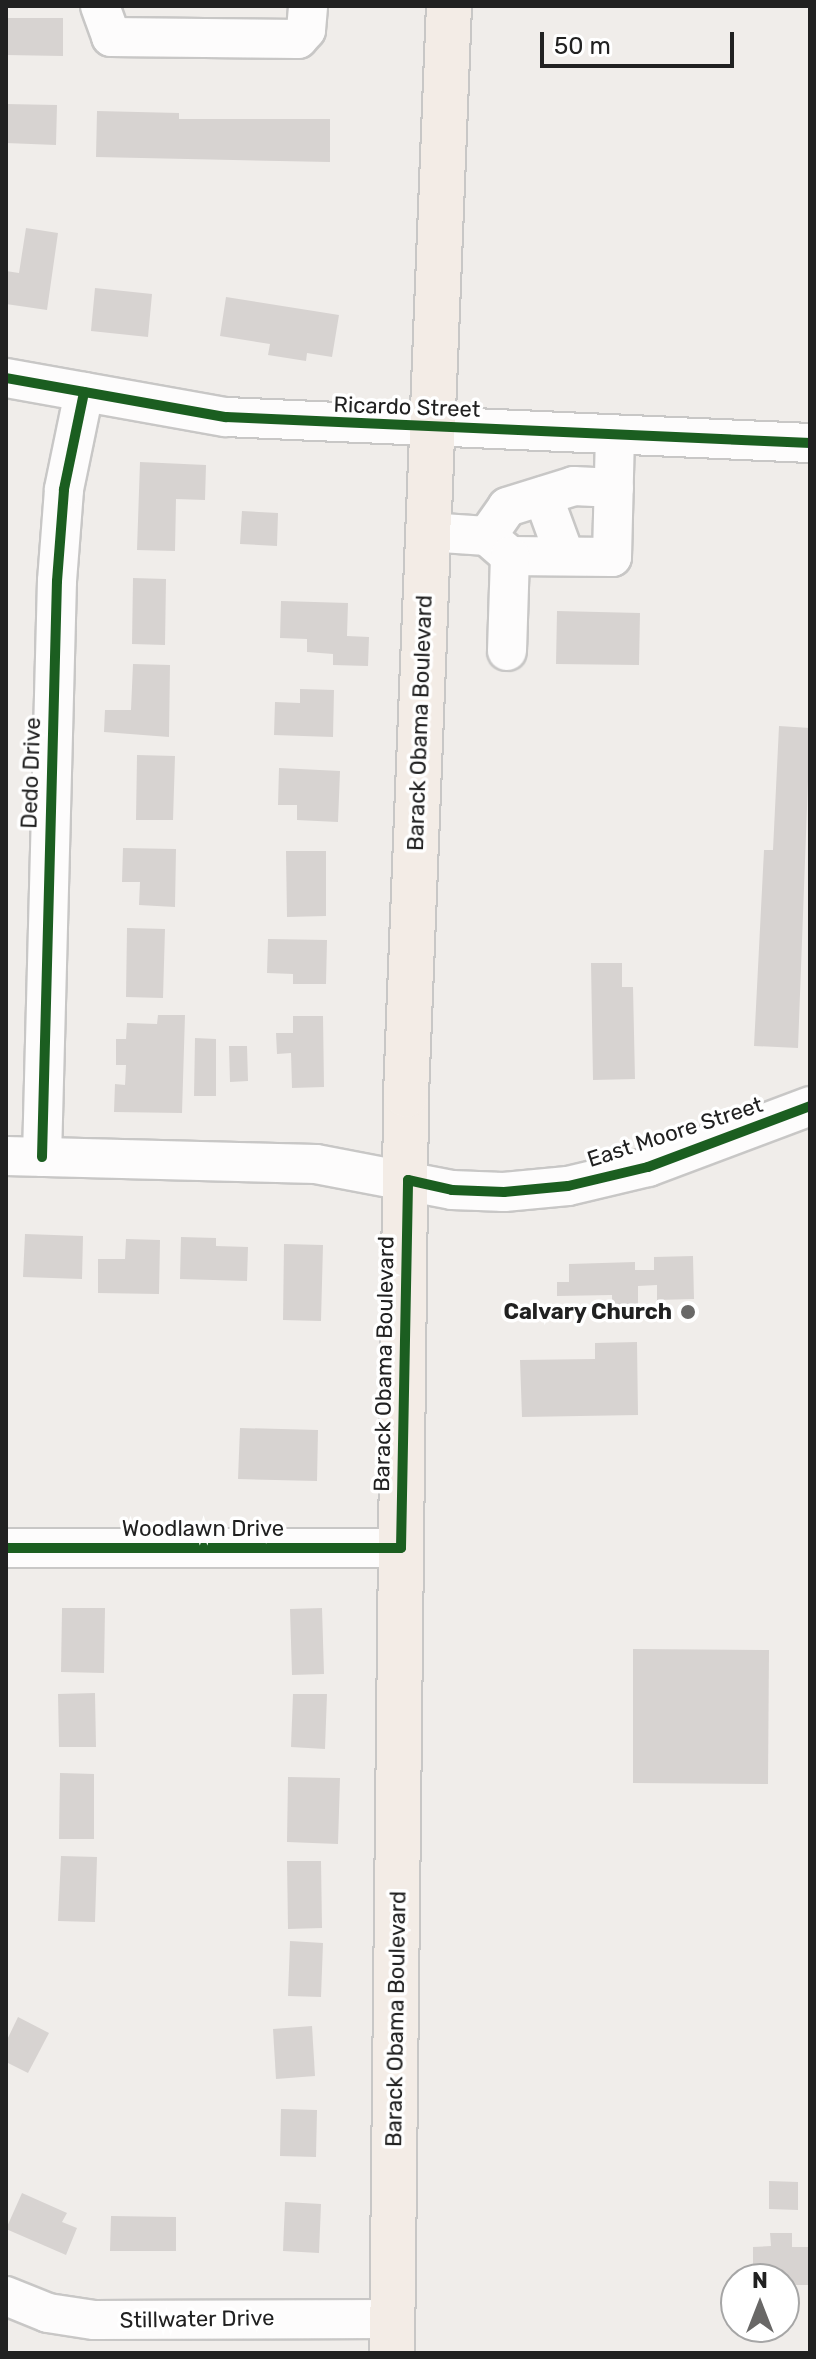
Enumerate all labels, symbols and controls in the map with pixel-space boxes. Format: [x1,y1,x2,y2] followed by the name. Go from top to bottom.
[544,16,738,66] scale bar
[554,32,611,60] text: 50 m
[333,391,481,423] street label: Ricardo Street
[402,595,438,851] street label: Barack Obama Boulevard
[16,717,46,829] street label: Dedo Drive
[584,1091,766,1173] street label: East Moore Street
[369,1236,399,1492] street label: Barack Obama Boulevard
[503,1299,672,1325] place label: Calvary Church
[679,1303,697,1321] marker: Calvary Church
[122,1516,284,1542] street label: Woodlawn Drive
[381,1891,411,2147] street label: Barack Obama Boulevard
[720,2263,800,2343] north arrow
[752,2267,768,2294] text: N
[119,2304,275,2334] street label: Stillwater Drive

